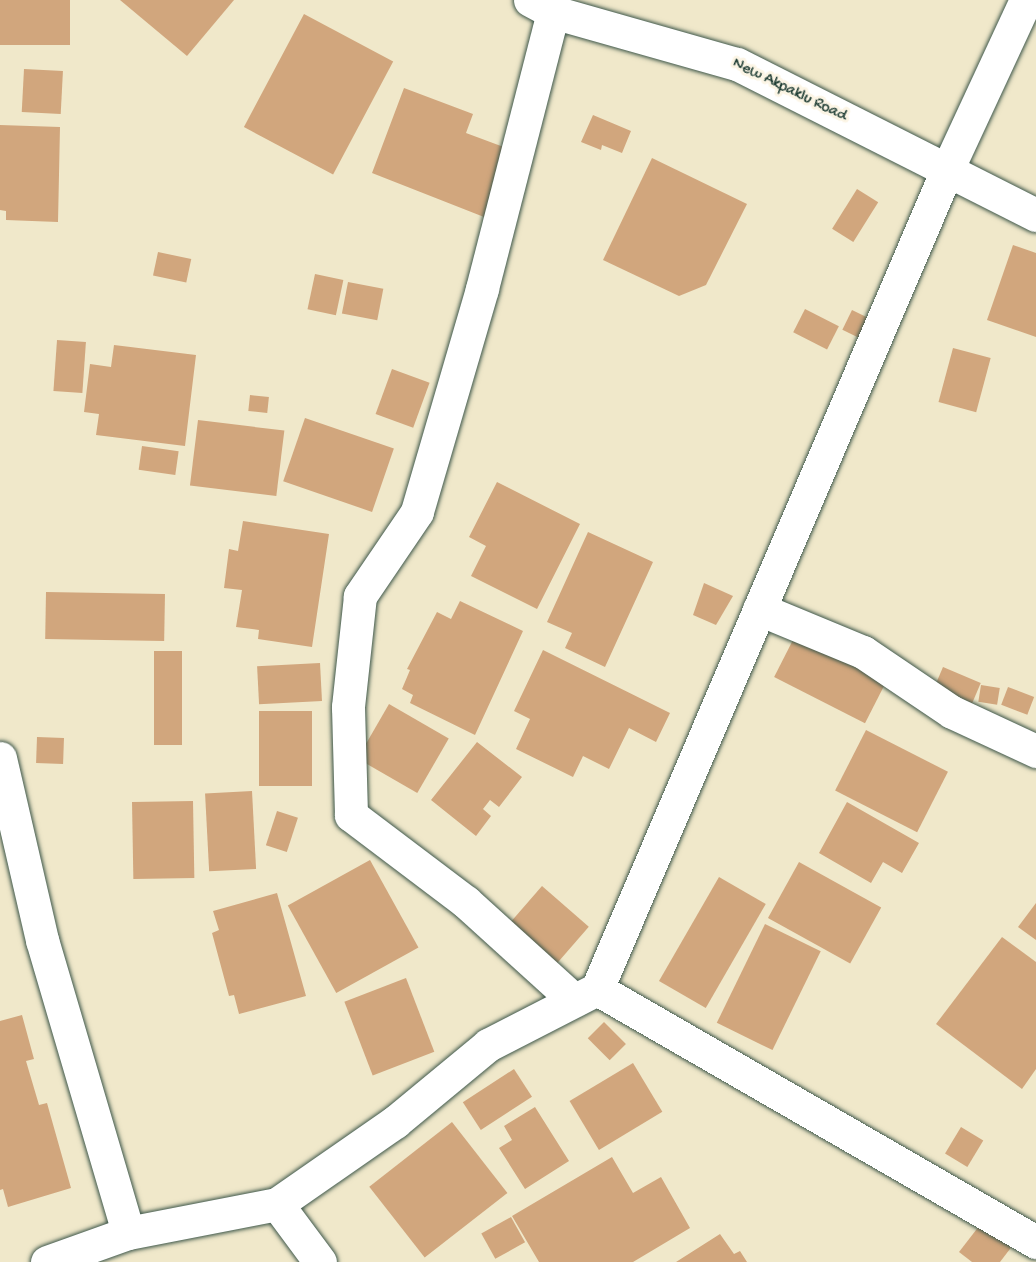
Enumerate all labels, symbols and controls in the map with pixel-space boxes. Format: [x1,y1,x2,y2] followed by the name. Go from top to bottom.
[729,55,849,127] street label: New Akpaklu Road

